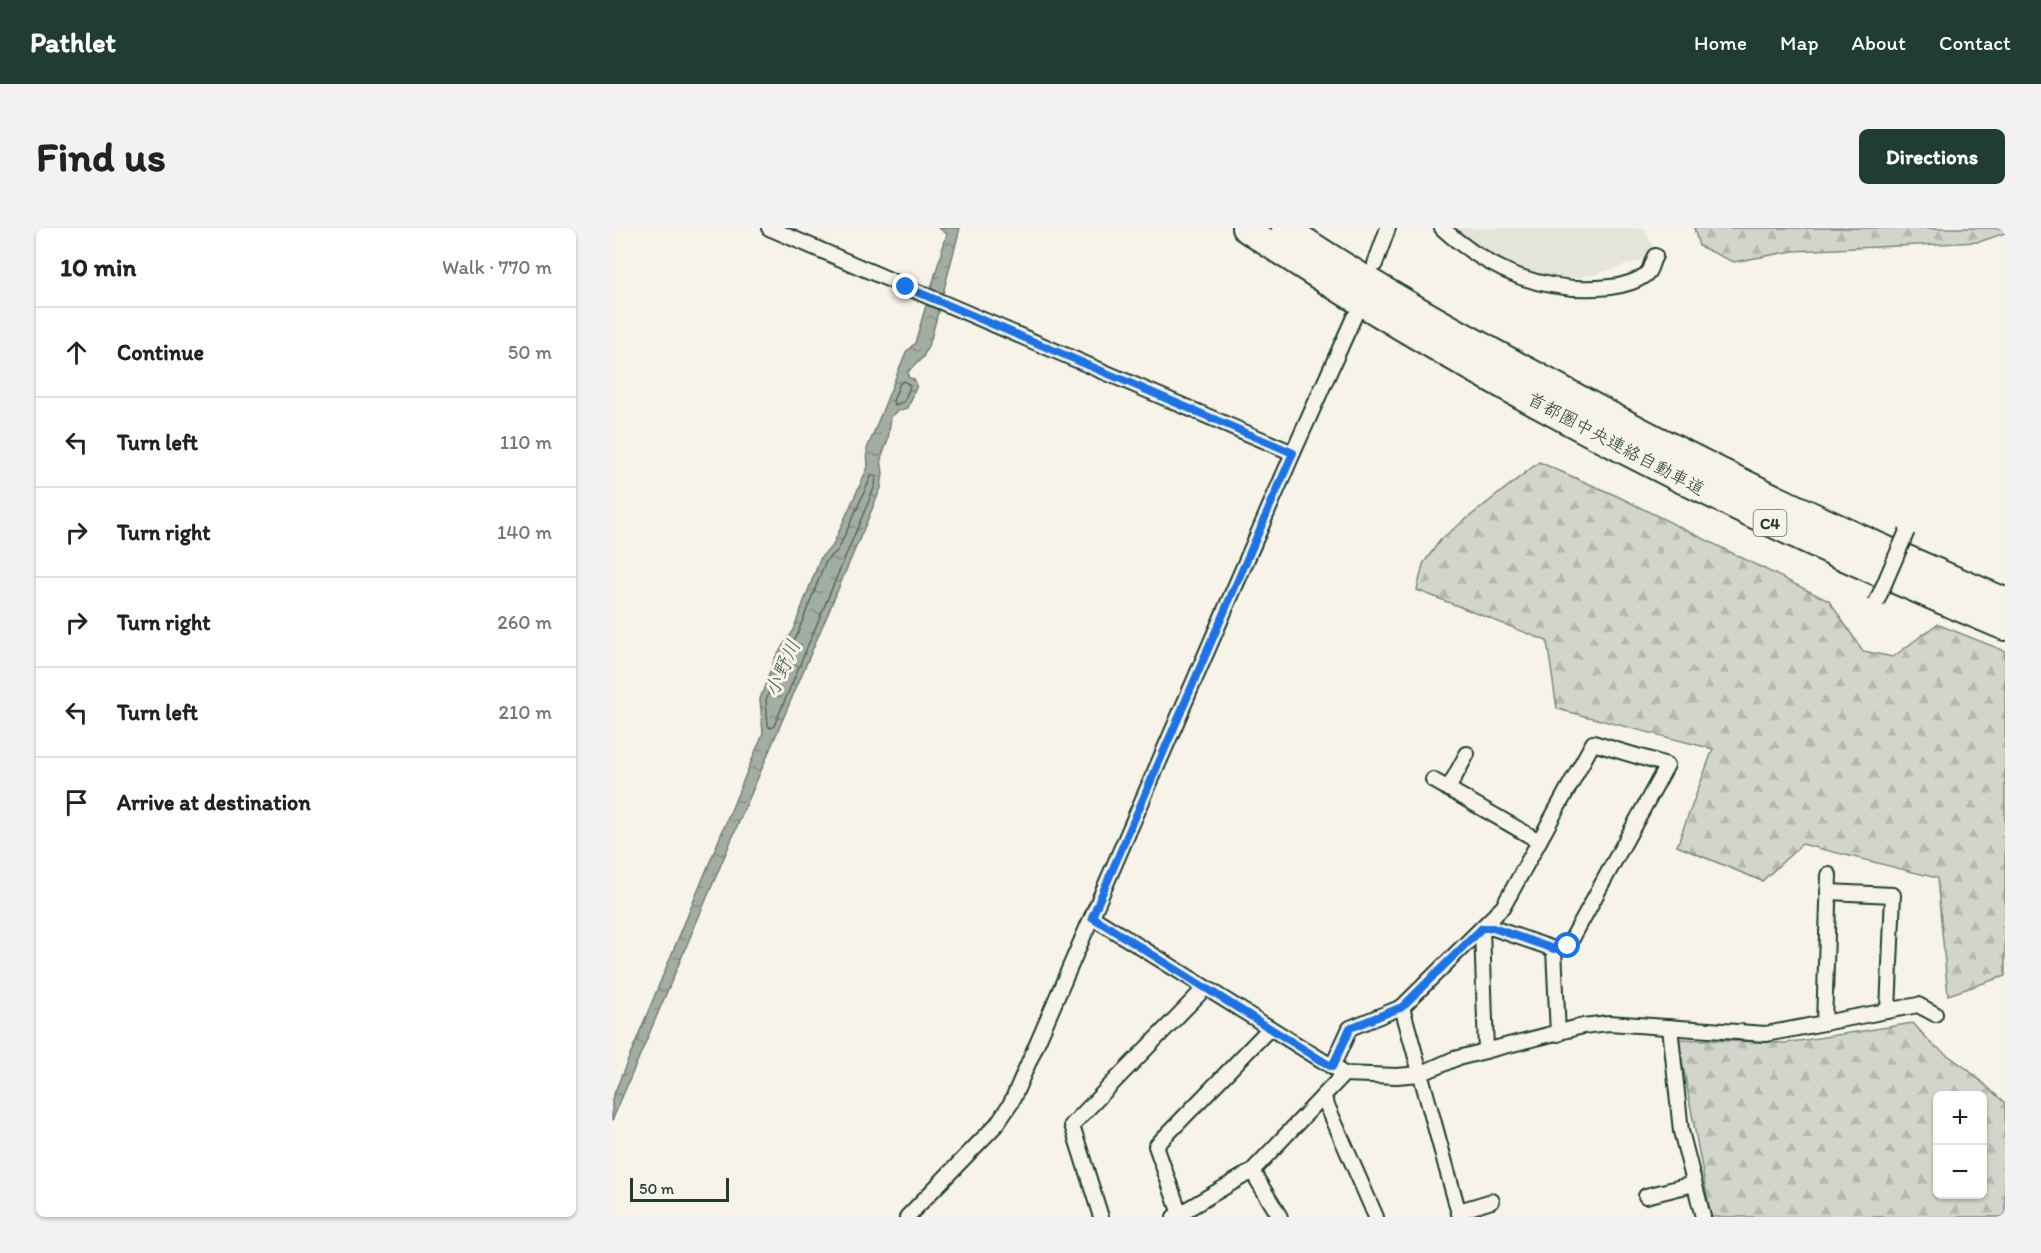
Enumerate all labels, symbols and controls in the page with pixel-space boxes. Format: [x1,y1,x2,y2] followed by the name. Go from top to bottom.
[30,25,116,59] text: Pathlet
[1694,30,1747,55] text: Home
[1780,30,1819,55] text: Map
[1852,30,1906,55] text: About
[1939,30,2011,55] text: Contact
[1859,129,2005,184] button: Directions
[36,131,166,182] text: Find us
[60,251,136,283] text: 10 min
[442,255,552,279] text: Walk · 770 m
[892,273,918,299] route end
[60,336,93,369] icon: ahead
[117,339,204,366] text: Continue
[508,340,552,364] text: 50 m
[1523,388,1709,500] street label: 首都圏中央連絡自動車道
[60,426,93,459] icon: left
[117,429,198,456] text: Turn left
[500,430,552,454] text: 110 m
[1754,510,1786,536] road number: C4
[60,516,93,549] icon: right
[117,519,211,546] text: Turn right
[497,520,552,544] text: 140 m
[60,606,93,639] icon: right
[117,609,211,636] text: Turn right
[497,610,552,634] text: 260 m
[759,636,805,700] water label: 小野川
[60,696,93,729] icon: left
[117,699,198,726] text: Turn left
[499,700,552,724] text: 210 m
[60,786,93,819] icon: arrive
[117,789,311,816] text: Arrive at destination
[1554,932,1580,958] route start
[1933,1091,1987,1199] map controls
[1933,1091,1987,1145] button: +
[1933,1145,1987,1199] button: −
[630,1175,729,1202] scale bar
[639,1179,674,1198] text: 50 m

